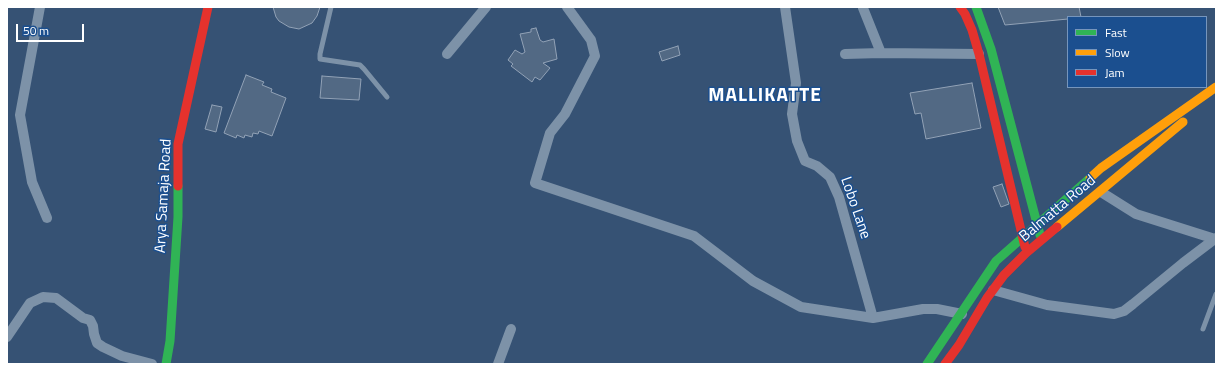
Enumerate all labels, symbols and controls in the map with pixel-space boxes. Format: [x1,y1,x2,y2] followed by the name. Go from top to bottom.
[18,16,86,42] scale bar
[1067,16,1207,88] legend
[23,21,49,40] text: 50 m
[1105,23,1127,42] text: Fast
[1105,43,1130,62] text: Slow
[1105,63,1125,82] text: Jam
[708,85,822,107] district label: MALLIKATTE
[152,138,176,254] street label: Arya Samaja Road
[1016,172,1100,246] street label: Balmatta Road
[836,175,874,241] street label: Lobo Lane

